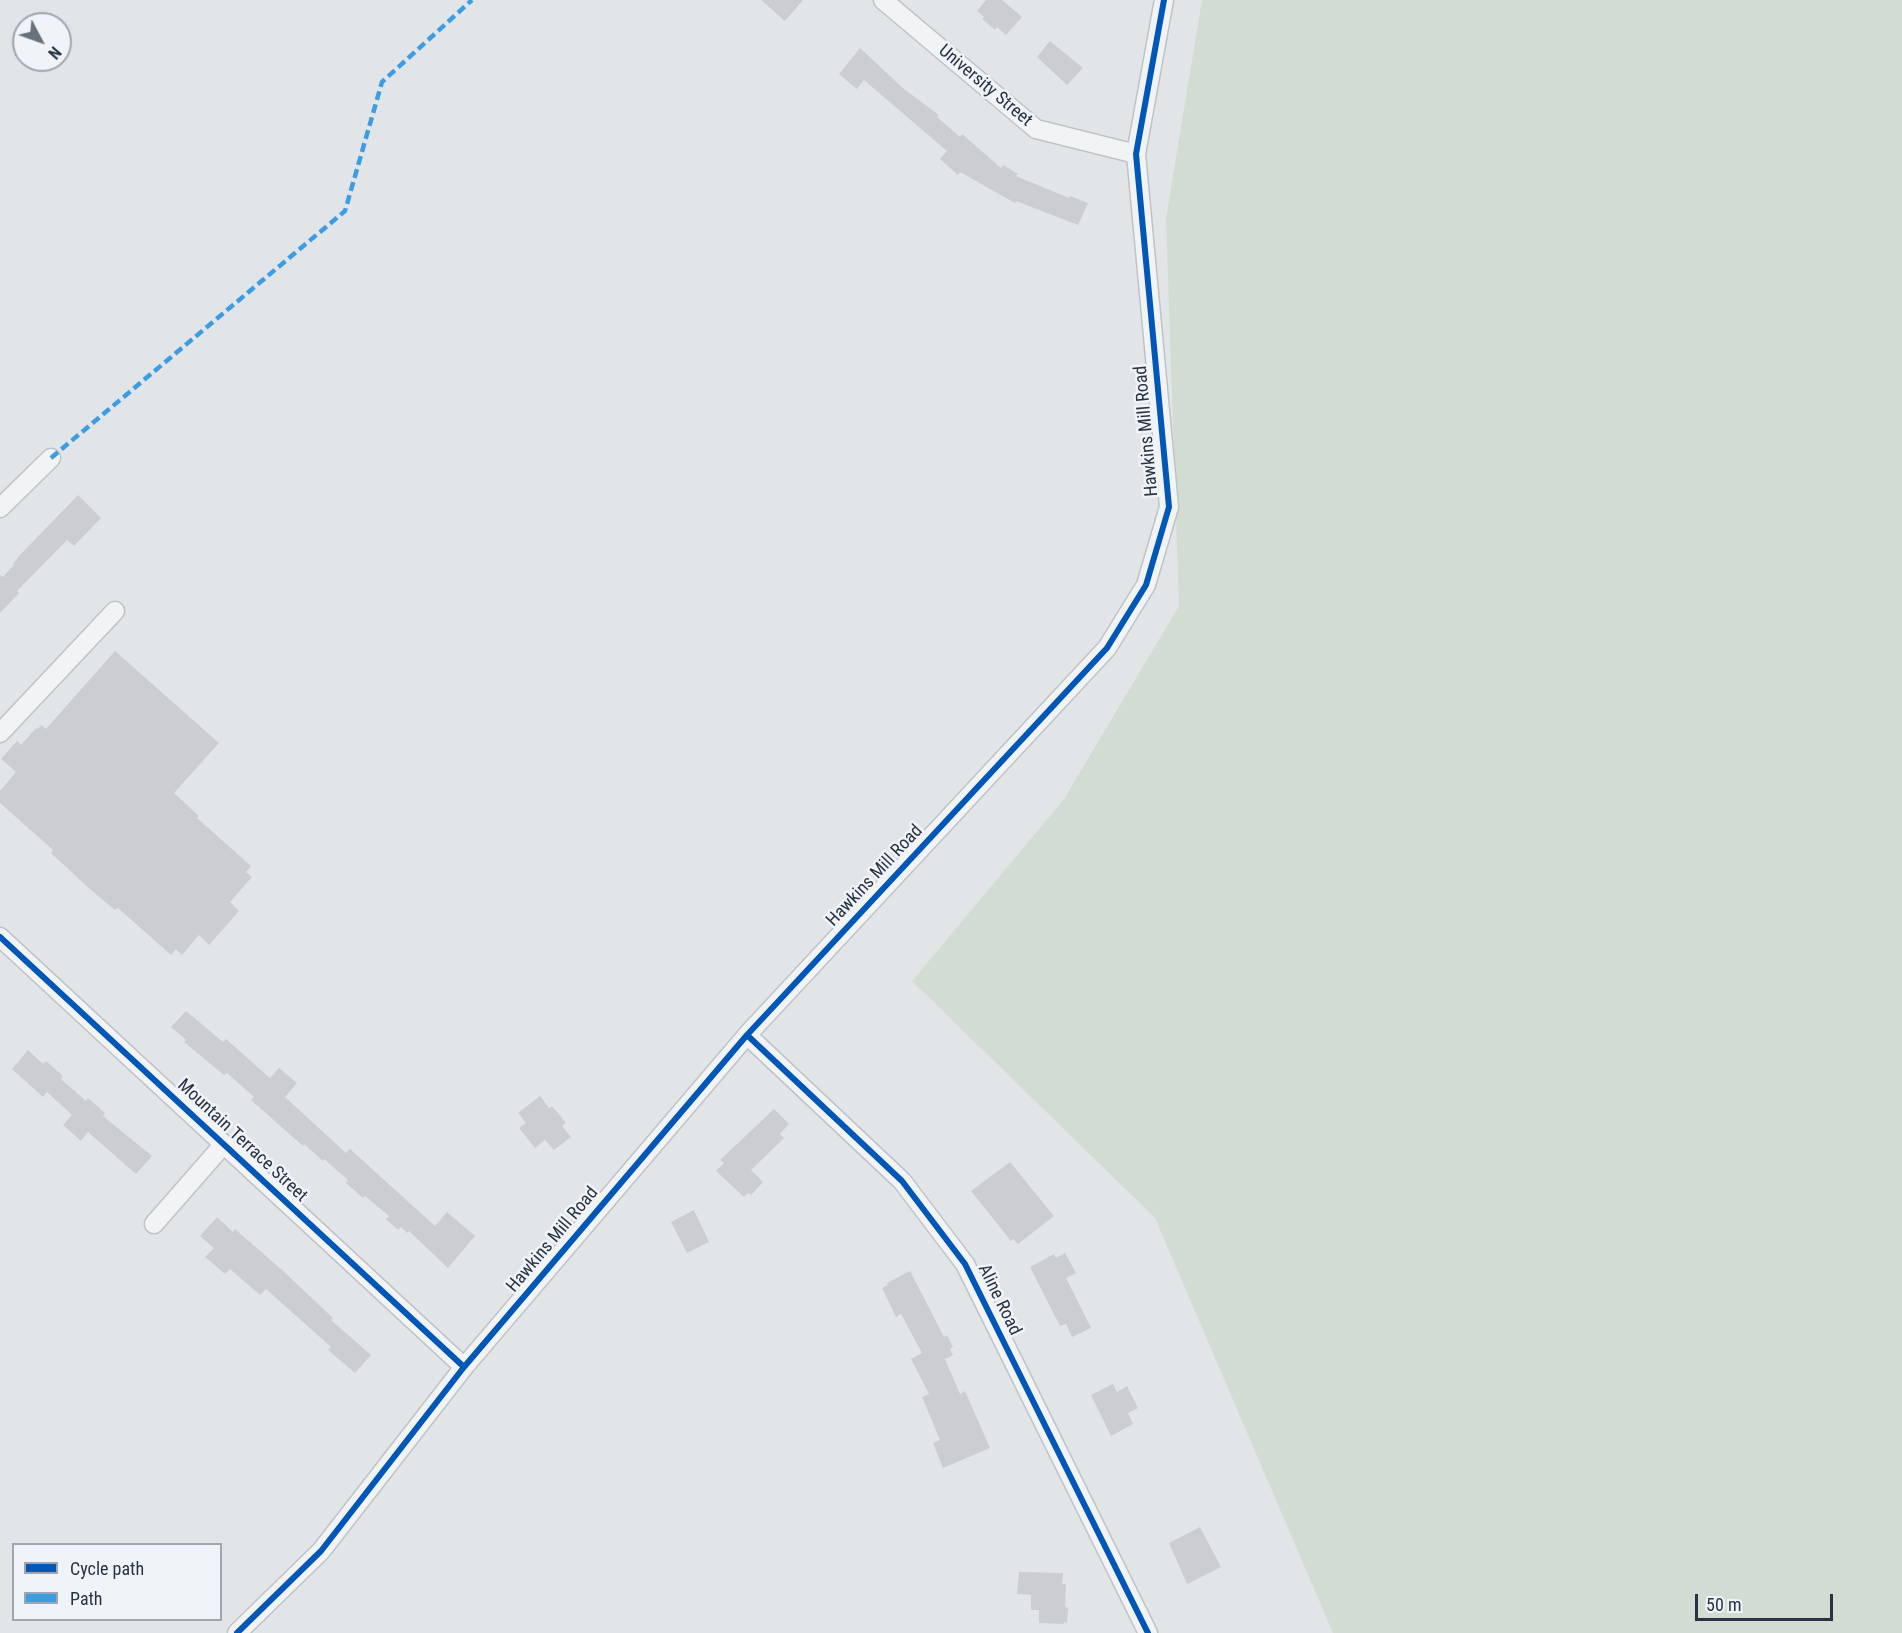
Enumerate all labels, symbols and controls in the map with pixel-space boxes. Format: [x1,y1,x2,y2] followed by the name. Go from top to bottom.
[12,12,72,72] north arrow
[934,40,1036,132] street label: University Street
[44,43,65,63] text: N
[1131,365,1163,497] street label: Hawkins Mill Road
[822,821,928,931] street label: Hawkins Mill Road
[172,1075,312,1207] street label: Mountain Terrace Street
[503,1183,603,1297] street label: Hawkins Mill Road
[973,1261,1025,1339] street label: Aline Road
[12,1543,222,1621] legend
[70,1558,144,1579] text: Cycle path
[1698,1582,1836,1620] scale bar
[70,1588,103,1609] text: Path
[1706,1594,1741,1615] text: 50 m

